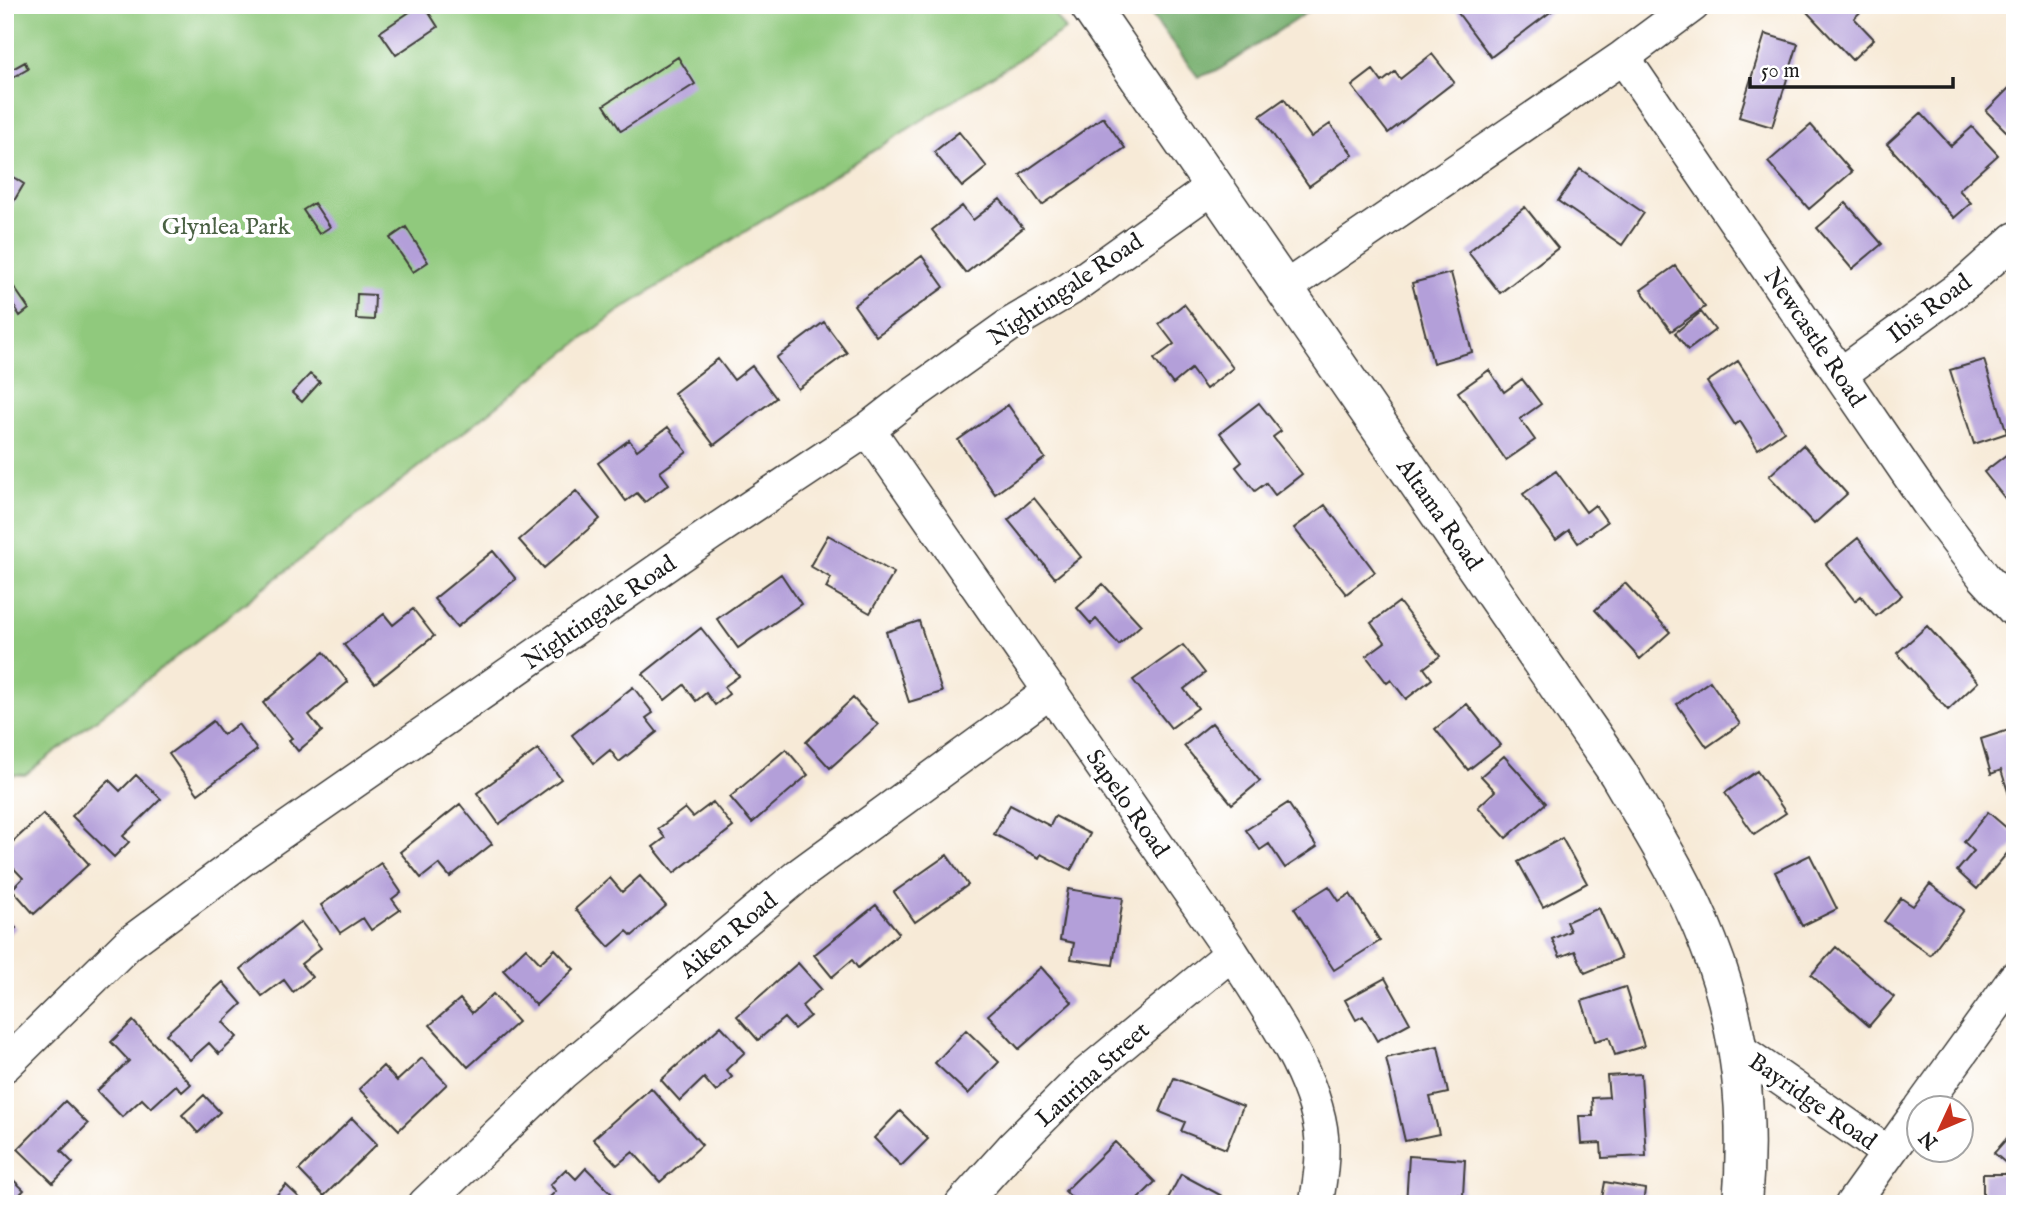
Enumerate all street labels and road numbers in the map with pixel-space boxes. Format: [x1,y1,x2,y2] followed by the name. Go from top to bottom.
[982,227,1149,354] street label: Nightingale Road
[1756,262,1872,413] street label: Newcastle Road
[1882,267,1978,351] street label: Ibis Road
[1388,452,1489,577] street label: Altama Road
[517,549,683,678] street label: Nightingale Road
[1078,744,1176,864] street label: Sapelo Road
[673,886,785,987] street label: Aiken Road
[1029,1016,1157,1135] street label: Laurina Street
[1742,1047,1882,1158] street label: Bayridge Road

